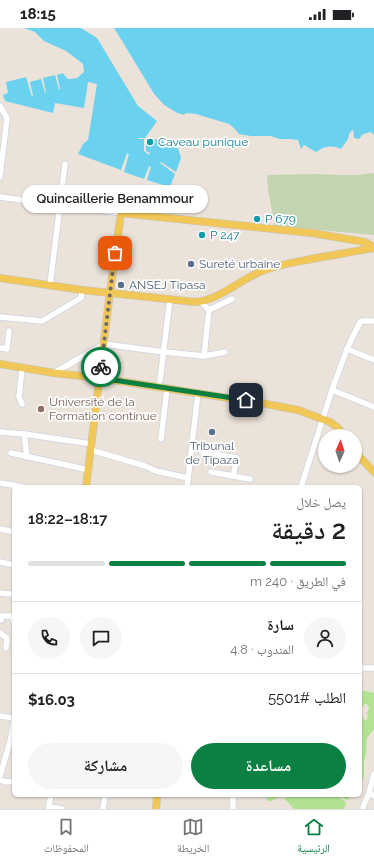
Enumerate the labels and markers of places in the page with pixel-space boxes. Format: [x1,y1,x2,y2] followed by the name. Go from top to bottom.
[158,135,248,149] place label: Caveau punique
[145,137,155,147] marker: Caveau punique
[22,185,208,213] callout: Quincaillerie Benammour
[265,212,296,226] place label: P 679
[252,214,262,224] marker: P 679
[210,228,240,242] place label: P 247
[197,230,207,240] marker: P 247
[98,236,132,270] pin
[199,257,280,271] place label: Sureté urbaine
[186,259,196,269] marker: Sureté urbaine
[129,278,206,292] place label: ANSEJ Tipasa
[116,280,126,290] marker: ANSEJ Tipasa
[229,383,263,417] pin
[49,395,157,423] place label: Université de la Formation continue
[36,404,46,414] marker: Université de la Formation continue
[207,427,217,437] marker: Tribunal de Tipaza
[185,439,239,467] place label: Tribunal de Tipaza

